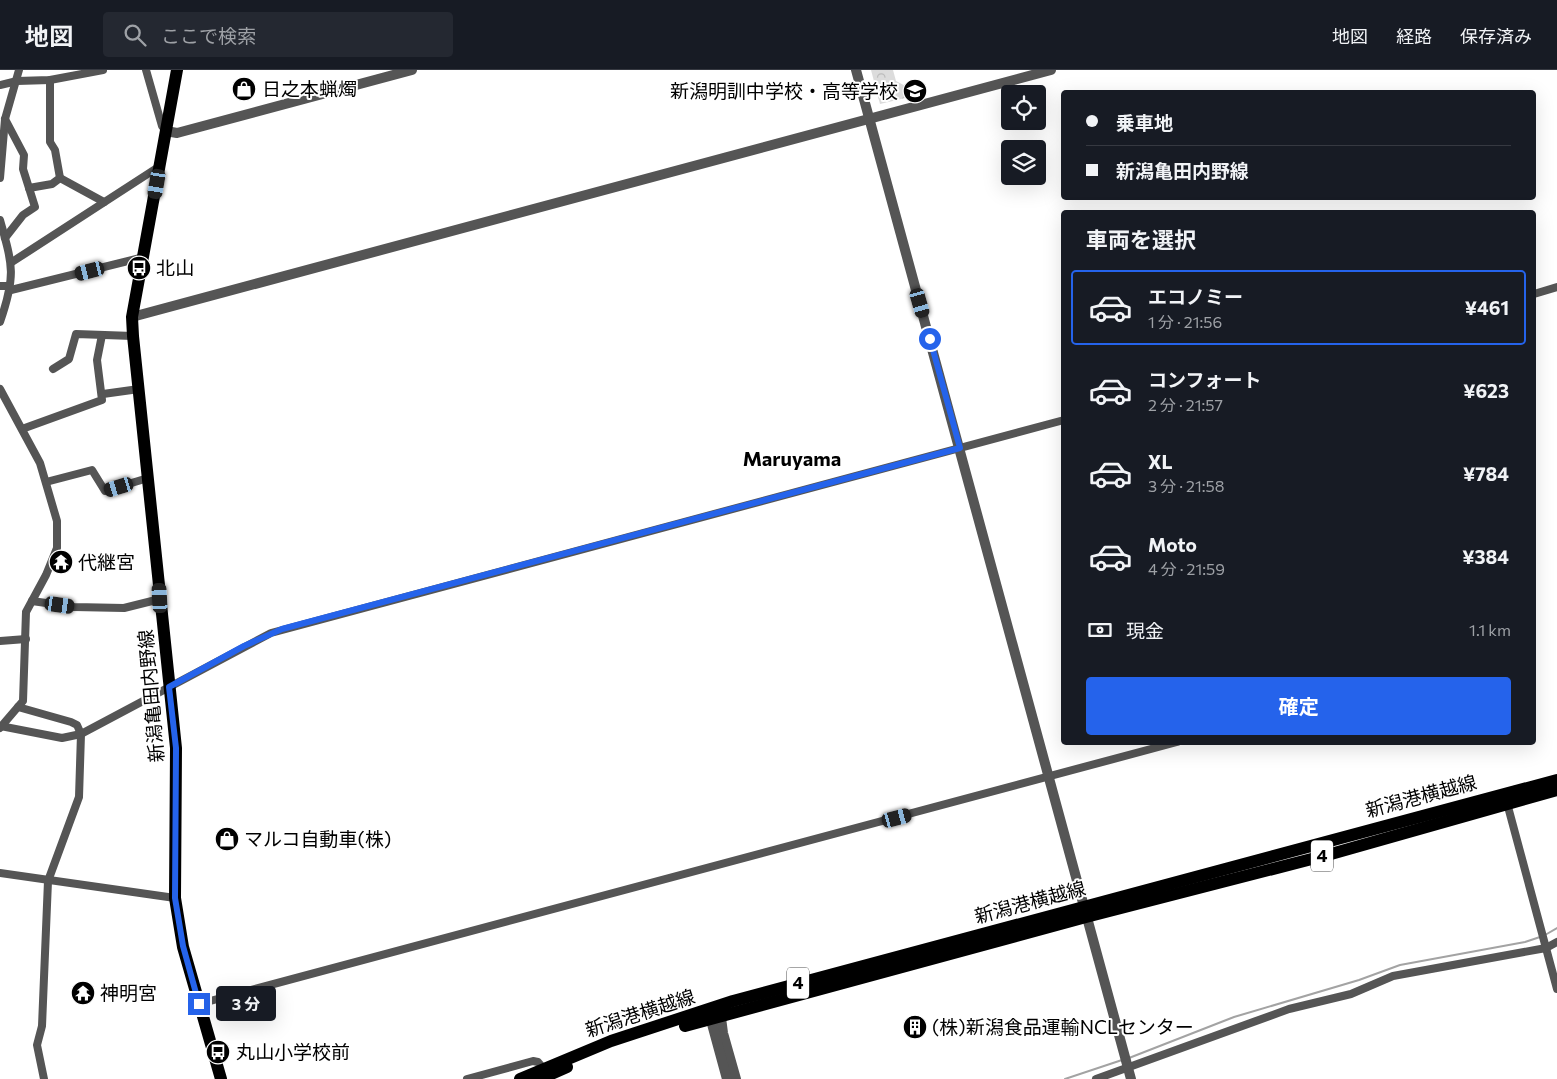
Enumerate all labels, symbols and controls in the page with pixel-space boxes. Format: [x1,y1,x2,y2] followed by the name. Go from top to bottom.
[103,12,453,57] search box
[25,21,73,50] text: 地図
[121,21,149,49] icon: search
[161,24,256,47] text: ここで検索
[1332,25,1368,47] text: 地図
[1396,25,1432,47] text: 経路
[1460,25,1532,47] text: 保存済み
[231,76,257,102] shop icon: 日之本蝋燭
[262,77,357,100] place label: 日之本蝋燭
[902,78,928,104] school or university icon: 新潟明訓中学校・高等学校
[670,79,898,102] place label: 新潟明訓中学校・高等学校
[1001,85,1046,185] map controls
[1001,85,1046,130] button: locate
[1116,111,1173,134] text: 乗車地
[1001,140,1046,185] button: layers
[1116,159,1249,182] text: 新潟亀田内野線
[147,168,166,200] car
[1086,226,1196,253] text: 車両を選択
[126,255,152,281] bus stop icon: 北山
[156,256,194,279] place label: 北山
[73,260,106,282] car
[1088,285,1133,330] icon: car
[1148,285,1243,308] text: エコノミー
[908,287,931,319] car
[1465,296,1509,319] text: ¥461
[1148,312,1222,331] text: 1 分 · 21:56
[919,328,941,350] route start
[1088,368,1133,413] icon: car
[1148,368,1261,391] text: コンフォート
[1463,379,1509,402] text: ¥623
[1148,395,1223,414] text: 2 分 · 21:57
[743,446,841,470] district label: Maruyama
[1148,450,1173,473] text: XL
[1088,451,1133,496] icon: car
[1463,462,1509,485] text: ¥784
[102,475,135,499] car
[1148,476,1225,495] text: 3 分 · 21:58
[1148,533,1197,556] text: Moto
[1088,534,1133,579] icon: car
[1462,545,1509,568] text: ¥384
[48,549,74,575] temple icon: 代継宮
[78,550,135,573] place label: 代継宮
[1148,559,1225,578] text: 4 分 · 21:59
[151,583,168,613] car
[44,595,75,615] car
[1086,616,1114,644] icon: cash
[1126,619,1164,642] text: 現金
[1469,620,1511,639] text: 1.1 km
[133,629,168,763] street label: 新潟亀田内野線
[1086,677,1511,735] button: 確定
[1363,770,1479,821] street label: 新潟港横越線
[880,807,913,829] car
[214,826,240,852] shop icon: マルコ自動車(株)
[244,827,391,850] place label: マルコ自動車(株)
[1311,840,1333,871] road number: 4
[972,876,1088,927] street label: 新潟港横越線
[787,968,809,998] road number: 4
[70,980,96,1006] temple icon: 神明宮
[100,981,157,1004] place label: 神明宮
[582,984,698,1041] street label: 新潟港横越線
[216,986,276,1022] callout: 3 分
[188,993,210,1015] route end
[232,994,260,1013] text: 3 分
[902,1014,928,1040] building icon: (株)新潟食品運輸NCLセンター
[932,1015,1194,1038] place label: (株)新潟食品運輸NCLセンター
[205,1039,231,1065] bus stop icon: 丸山小学校前
[236,1040,350,1063] place label: 丸山小学校前

